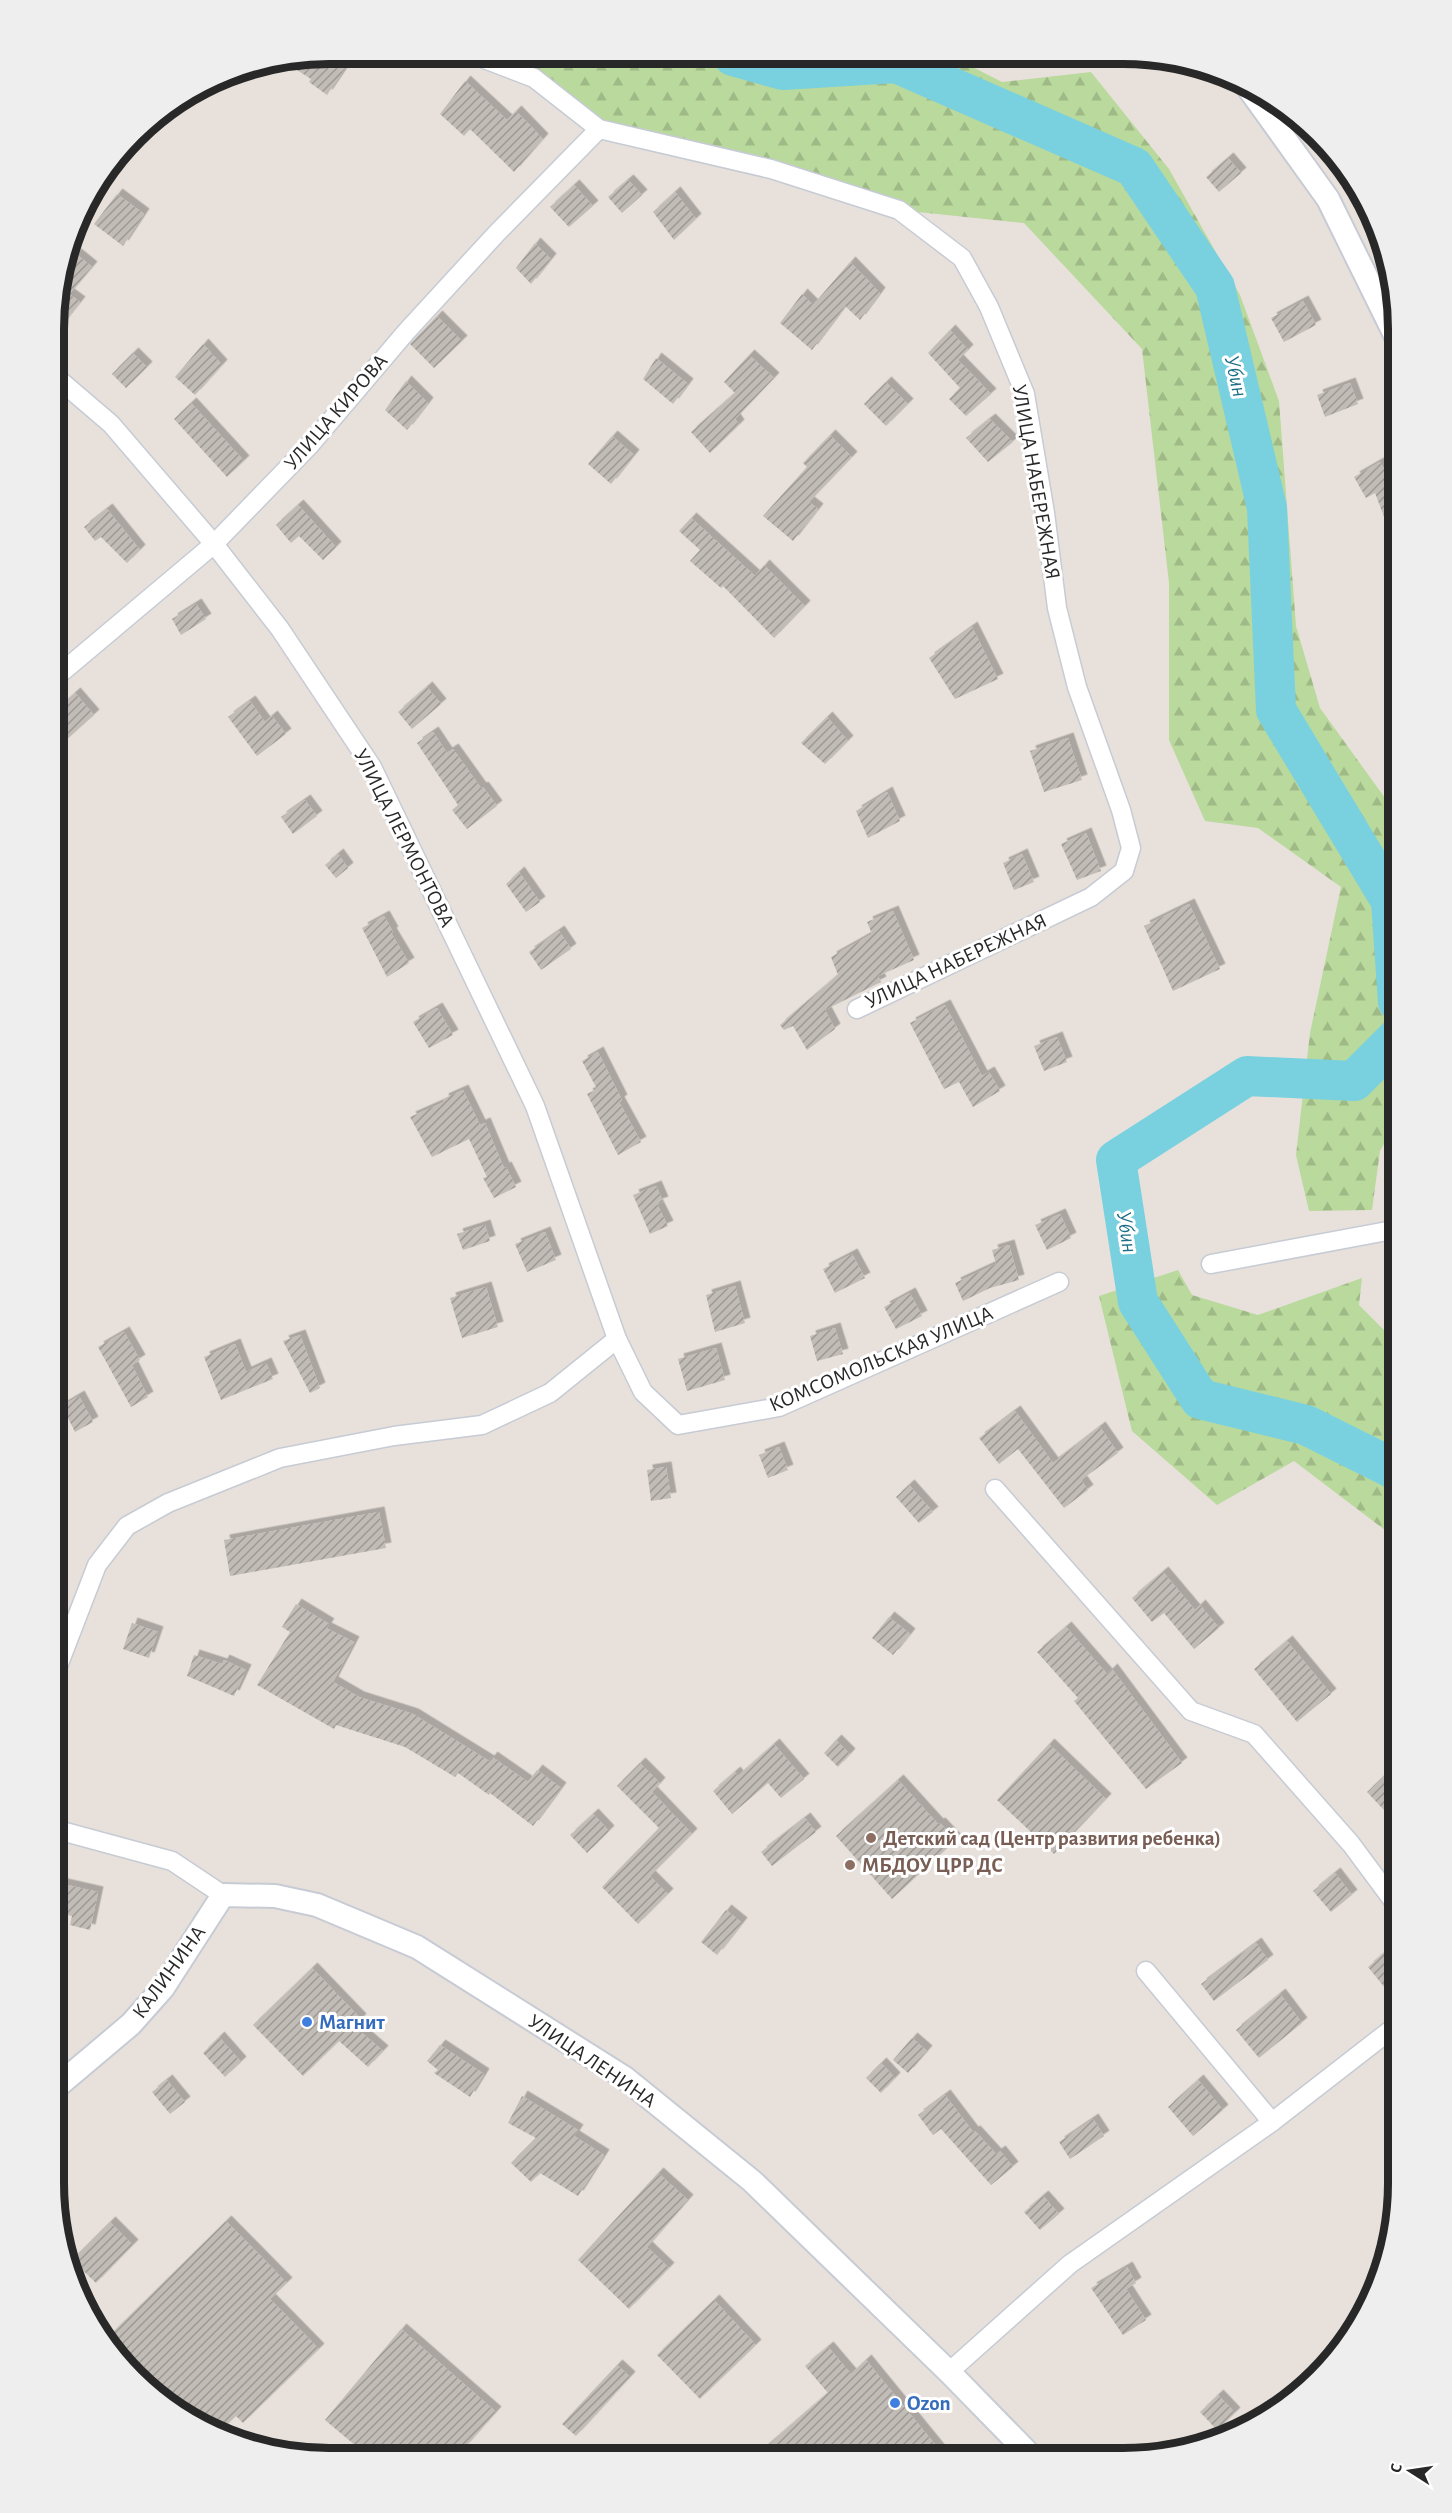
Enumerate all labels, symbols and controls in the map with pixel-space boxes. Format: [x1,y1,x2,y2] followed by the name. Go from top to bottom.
[280,350,392,474] street label: УЛИЦА КИРОВА
[1221,353,1251,399] water label: Убин
[1008,383,1064,581] street label: УЛИЦА НАБЕРЕЖНАЯ
[350,745,458,931] street label: УЛИЦА ЛЕРМОНТОВА
[862,910,1050,1012] street label: УЛИЦА НАБЕРЕЖНАЯ
[1113,1210,1141,1254] water label: Убин
[766,1302,996,1416] street label: КОМСОМОЛЬСКАЯ УЛИЦА
[883,1828,1221,1849] place label: Детский сад (Центр развития ребенка)
[864,1831,878,1845] marker: Детский сад (Центр развития ребенка)
[862,1855,1003,1876] place label: МБДОУ ЦРР ДС
[843,1858,857,1872] marker: МБДОУ ЦРР ДС
[128,1922,210,2022] street label: КАЛИНИНА
[524,2011,660,2111] street label: УЛИЦА ЛЕНИНА
[319,2012,385,2033] place label: Магнит
[300,2015,314,2029] marker: Магнит
[907,2393,951,2414] place label: Ozon
[888,2396,902,2410] marker: Ozon
[1380,2441,1440,2501] north arrow
[1388,2462,1405,2474] text: С

